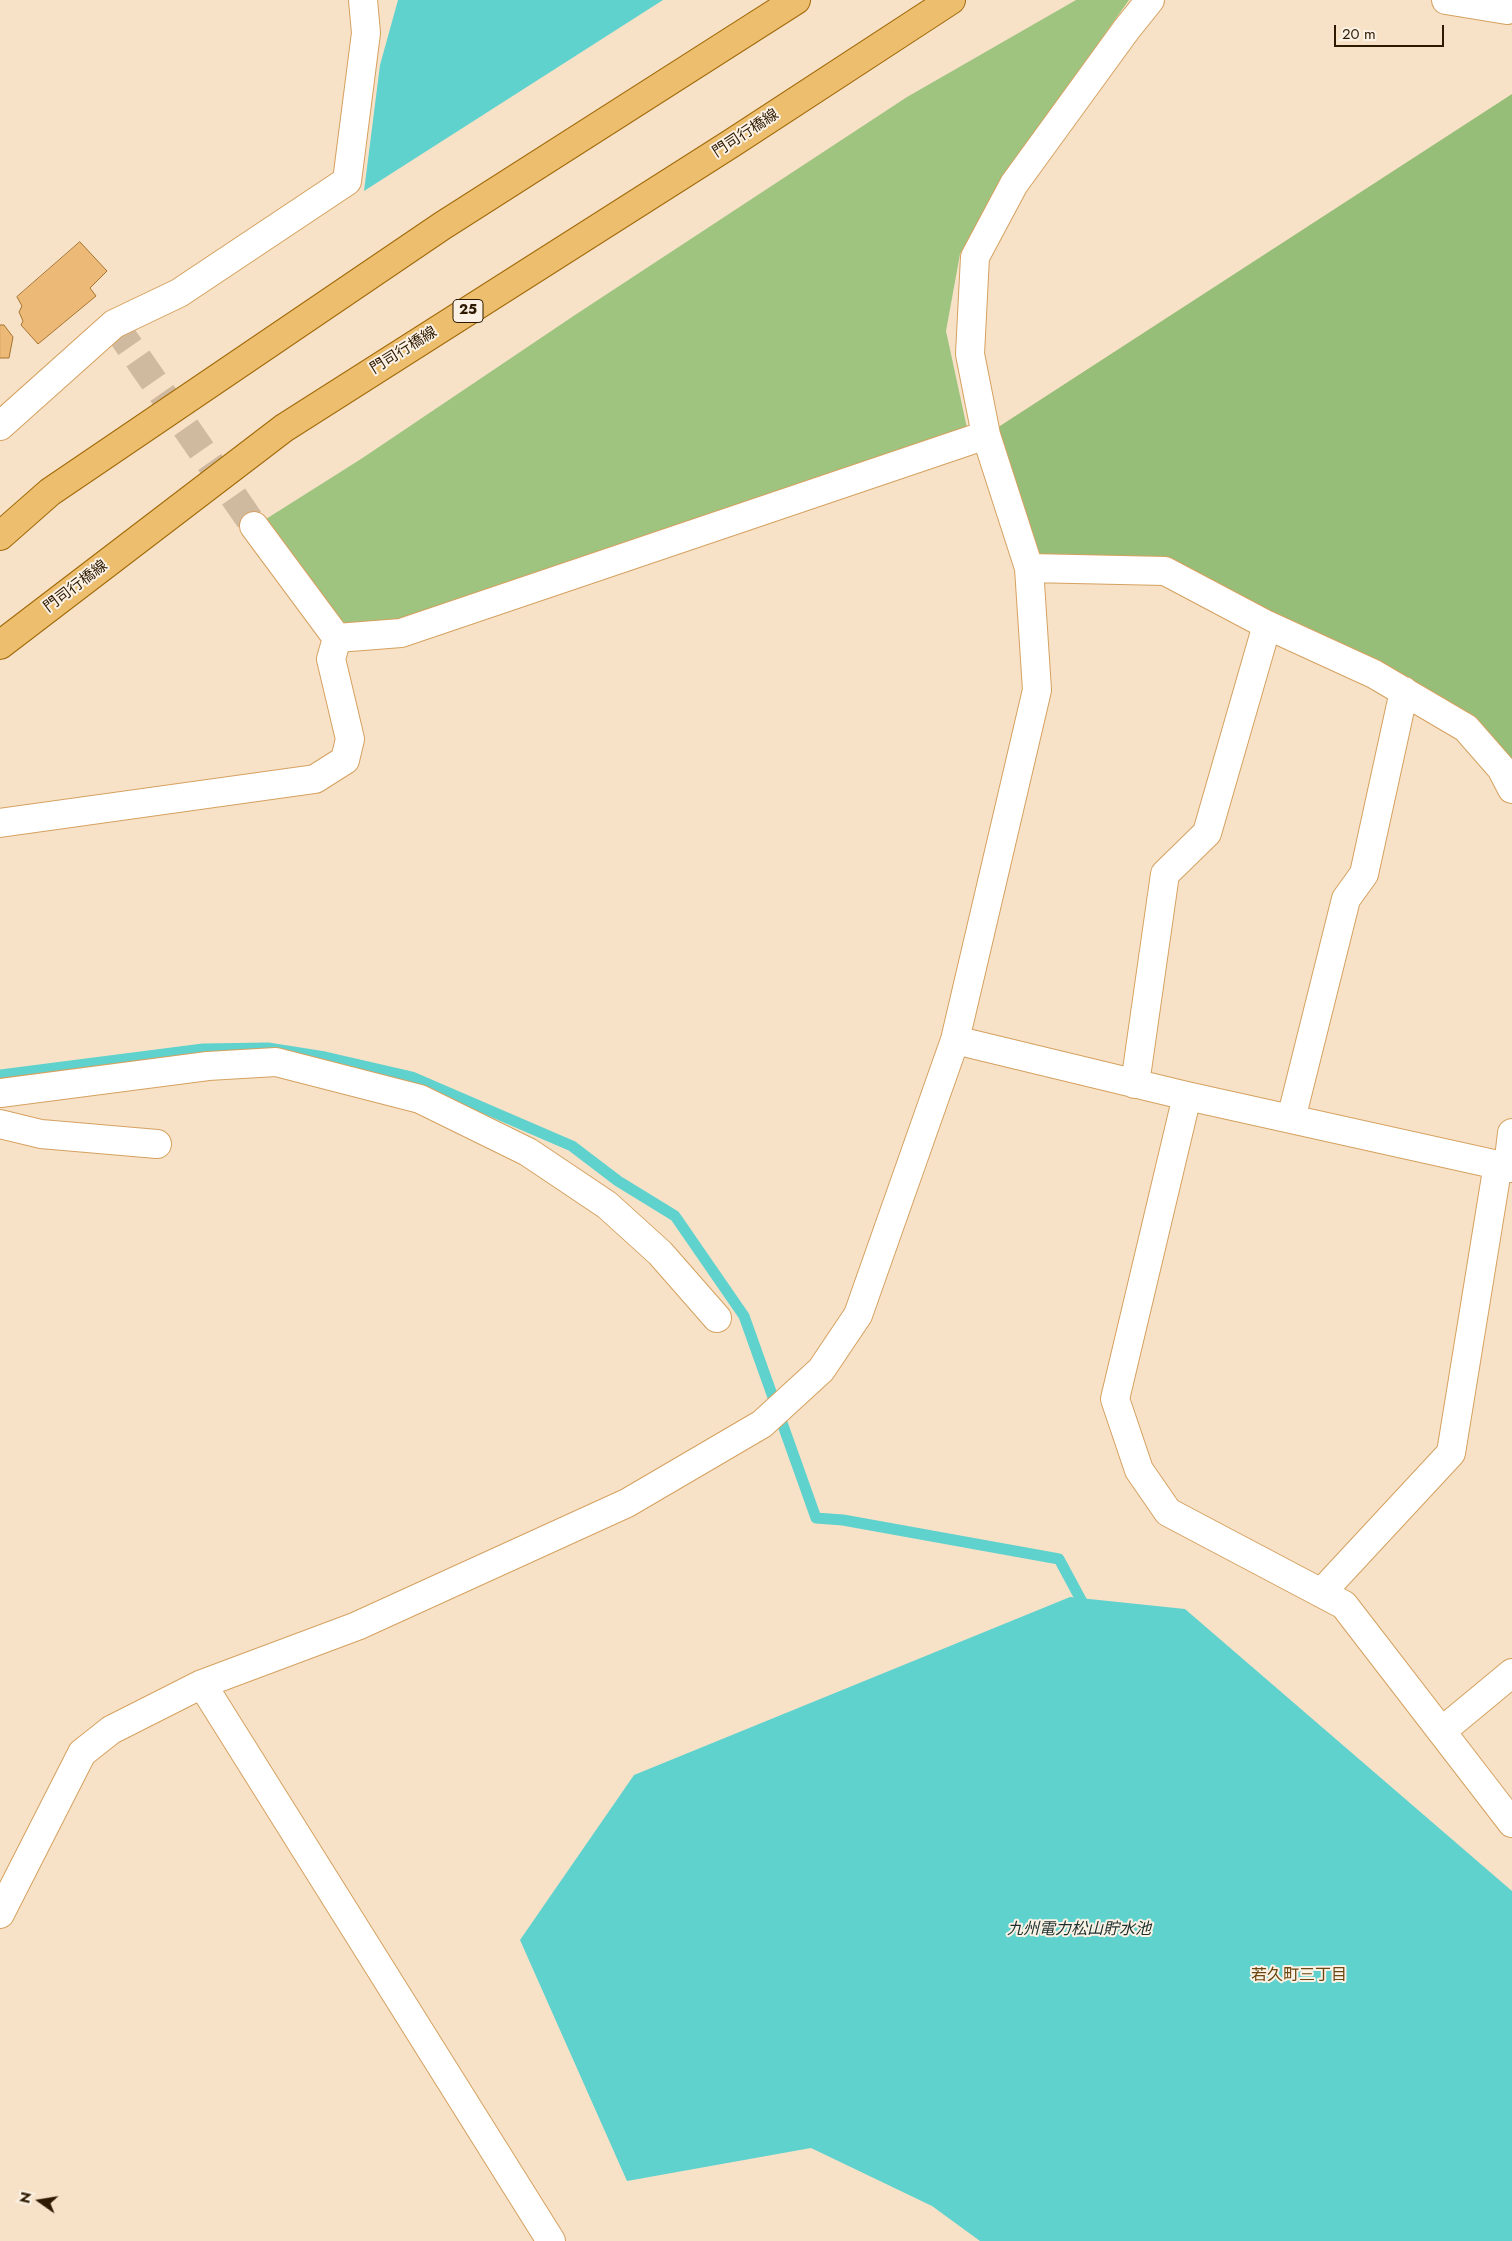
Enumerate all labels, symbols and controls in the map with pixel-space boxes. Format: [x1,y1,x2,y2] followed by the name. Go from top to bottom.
[1337,15,1447,47] scale bar
[1342,23,1376,45] text: 20 m
[710,106,782,162] street label: 門司行橋線
[453,300,483,322] road number: 25
[367,323,441,379] street label: 門司行橋線
[41,557,111,617] street label: 門司行橋線
[1007,1920,1151,1940] water label: 九州電力松山貯水池
[1251,1966,1347,1986] district label: 若久町三丁目
[15,2176,65,2226] north arrow
[14,2190,36,2205] text: N

